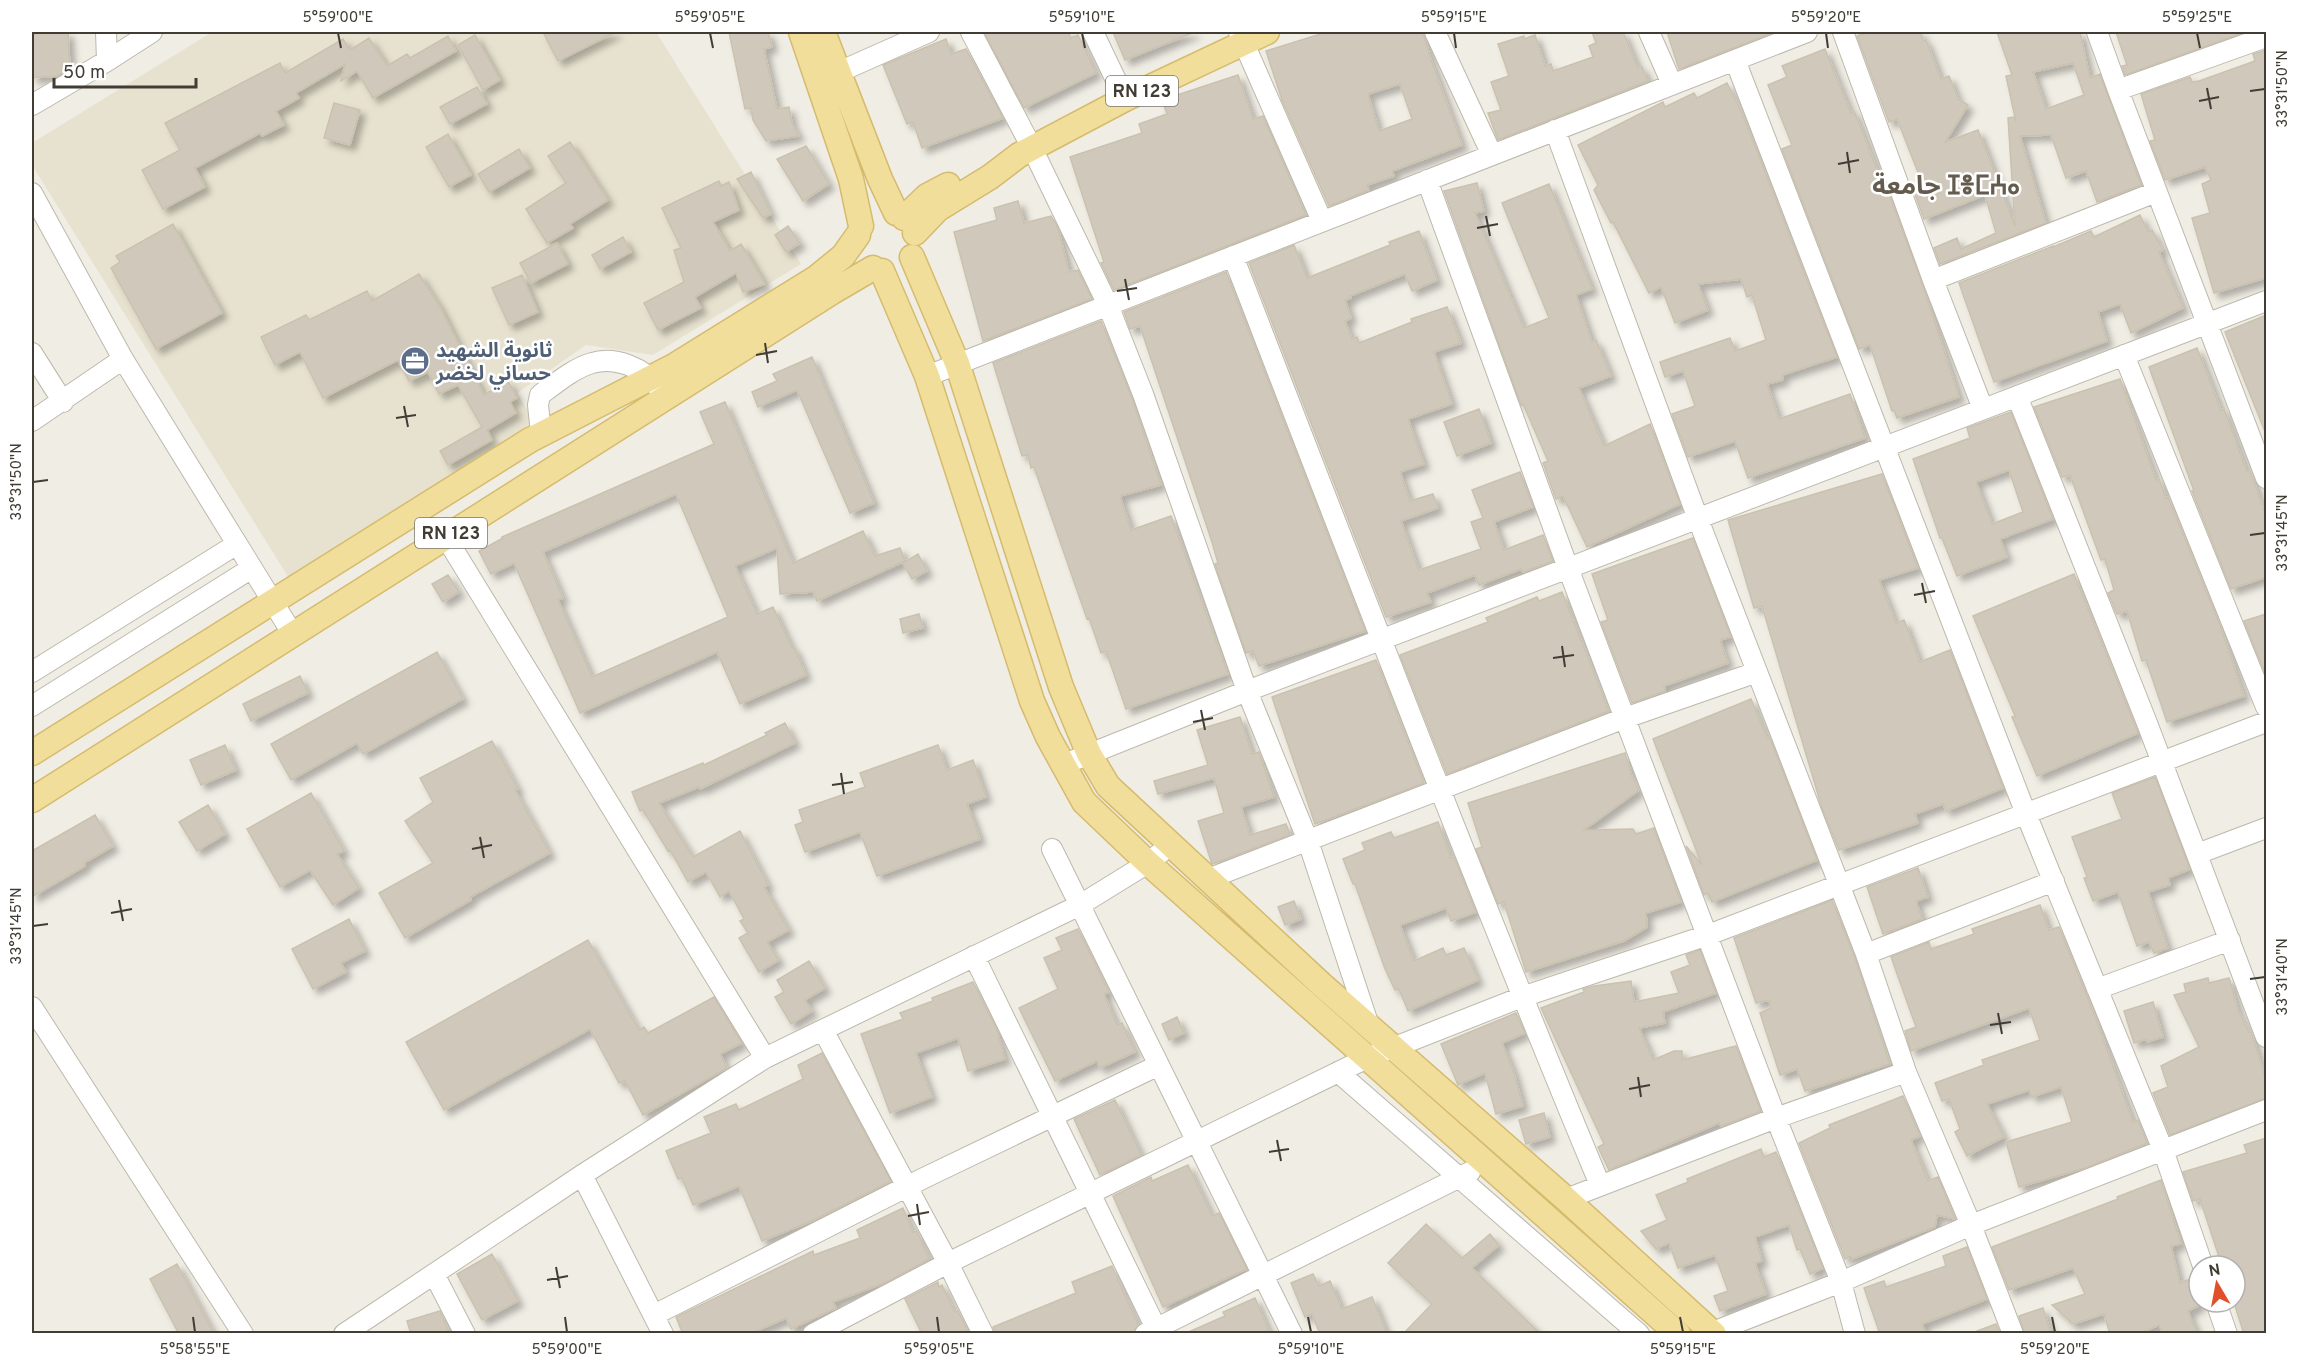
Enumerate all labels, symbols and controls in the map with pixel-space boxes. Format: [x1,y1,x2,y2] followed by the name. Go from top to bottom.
[303,9,373,28] text: 5°59'00"E
[675,9,745,28] text: 5°59'05"E
[1048,9,1116,28] text: 5°59'10"E
[1421,9,1487,28] text: 5°59'15"E
[1791,9,1861,28] text: 5°59'20"E
[2162,9,2232,28] text: 5°59'25"E
[2274,50,2293,128] text: 33°31'50"N
[54,51,196,89] scale bar
[63,62,105,85] text: 50 m
[1106,76,1178,106] road number: RN 123
[1872,171,2020,204] district label: جامعة ⵊⴻⵎⵄⴰ
[435,339,552,390] place label: ثانوية الشهيد حساني لخضر
[399,345,431,377] office icon: ثانوية الشهيد حساني لخضر
[8,443,27,521] text: 33°31'50"N
[2274,494,2293,572] text: 33°31'45"N
[415,518,487,548] road number: RN 123
[8,887,27,965] text: 33°31'45"N
[2274,938,2293,1016] text: 33°31'40"N
[2187,1254,2247,1314] north arrow
[2207,1260,2222,1282] text: N
[160,1341,230,1360] text: 5°58'55"E
[532,1341,602,1360] text: 5°59'00"E
[904,1341,974,1360] text: 5°59'05"E
[1277,1341,1345,1360] text: 5°59'10"E
[1650,1341,1716,1360] text: 5°59'15"E
[2020,1341,2090,1360] text: 5°59'20"E

